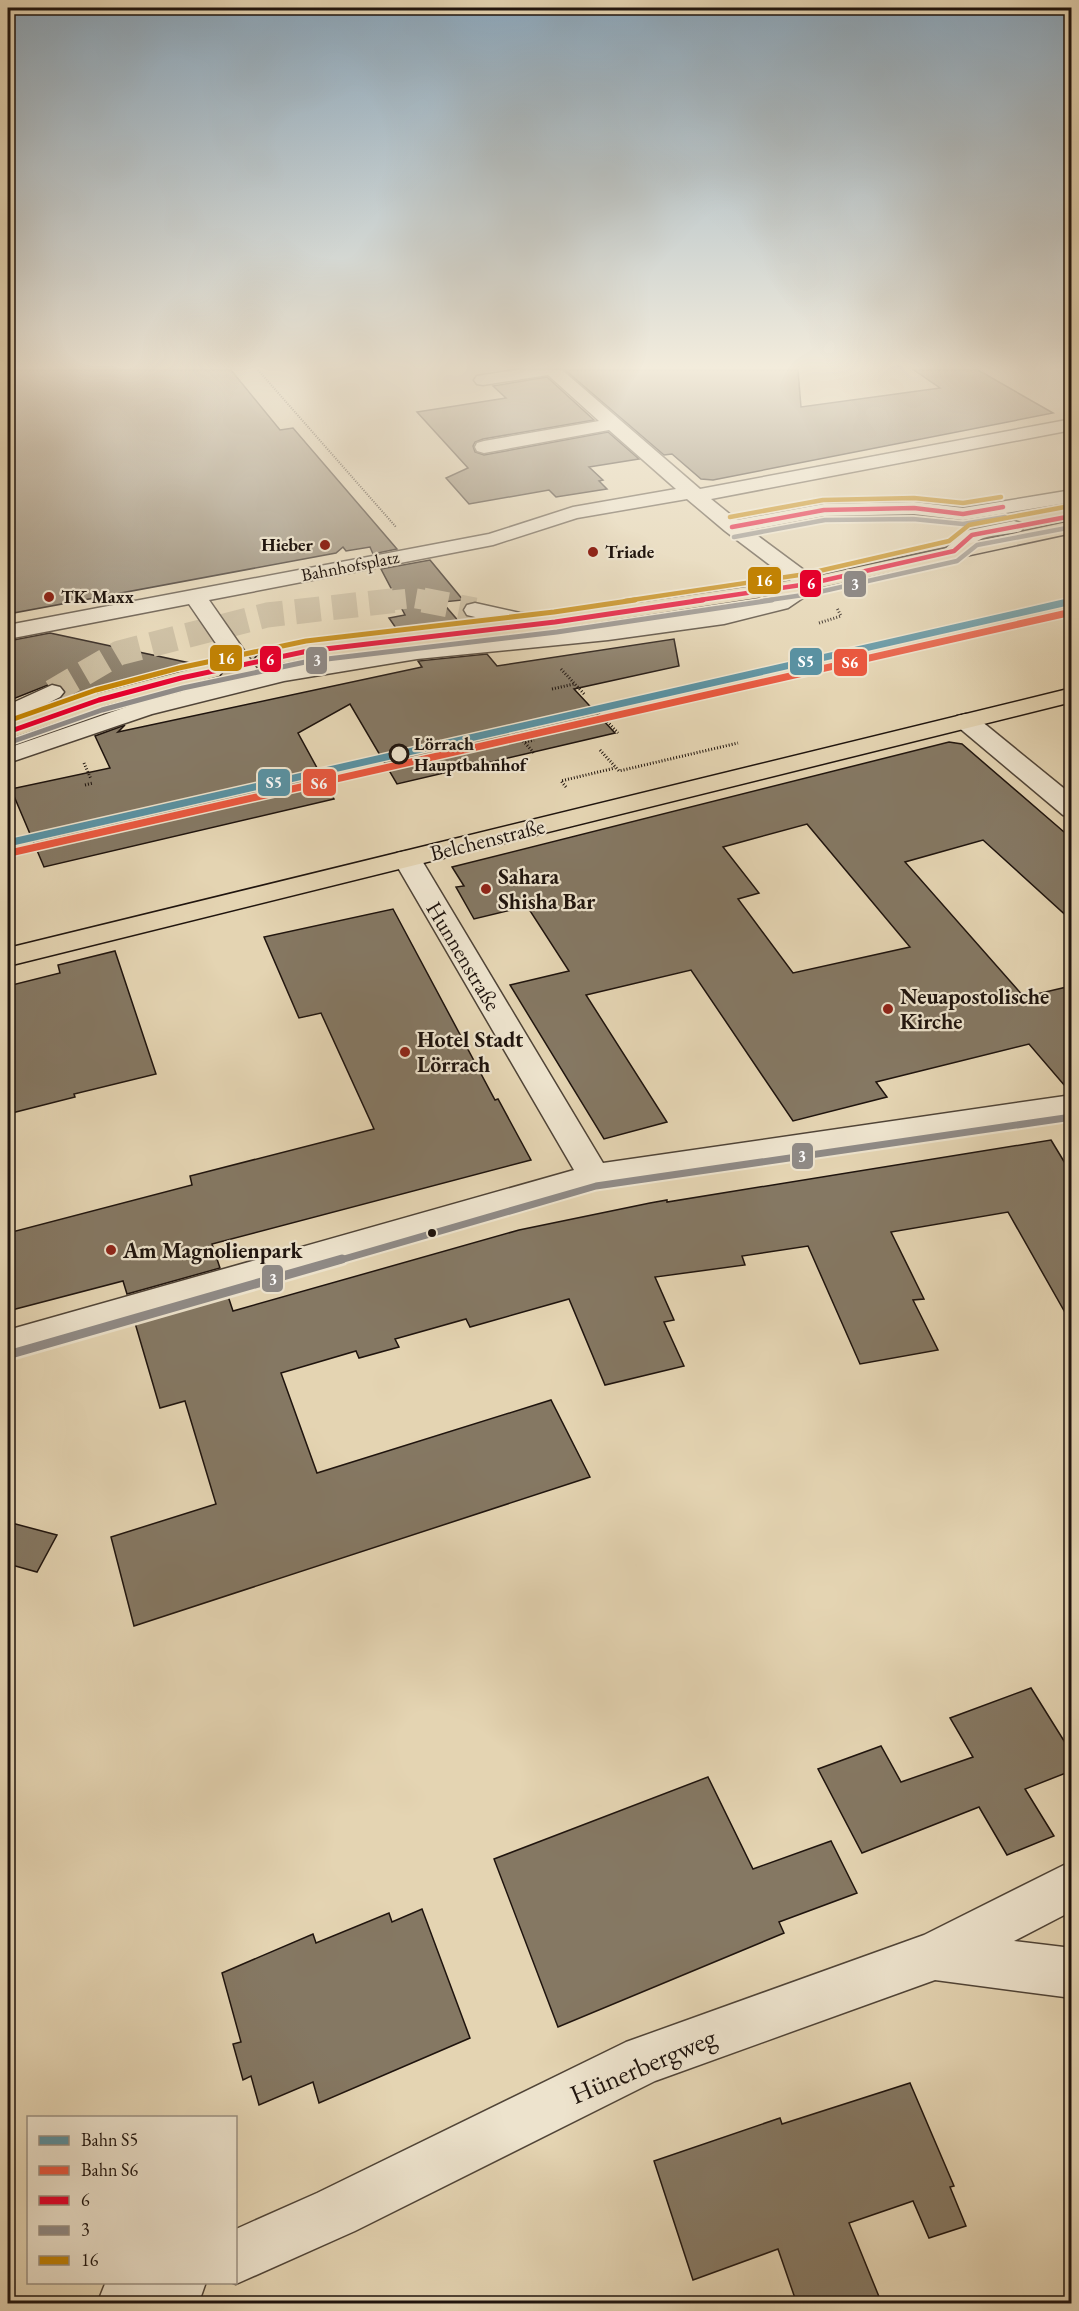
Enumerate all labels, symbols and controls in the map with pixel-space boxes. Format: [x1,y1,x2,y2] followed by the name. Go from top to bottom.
[261,533,314,556] place label: Hieber
[318,538,332,552] marker: Hieber
[605,540,655,563] place label: Triade
[299,545,401,586] street label: Bahnhofsplatz
[586,545,600,559] marker: Triade
[747,566,782,595] line badge: 16
[799,569,822,598] line badge: 6
[756,570,773,591] text: 16
[843,570,867,598] line badge: 3
[807,573,816,594] text: 6
[851,574,859,595] text: 3
[61,585,134,608] place label: TK Maxx
[42,590,56,604] marker: TK Maxx
[209,644,243,672] line badge: 16
[259,645,282,673] line badge: 6
[305,646,328,675] line badge: 3
[789,647,823,676] line badge: S5
[218,648,235,669] text: 16
[833,648,868,677] line badge: S6
[266,649,275,670] text: 6
[313,650,321,671] text: 3
[798,651,814,672] text: S5
[842,652,859,673] text: S6
[414,732,529,776] place label: Lörrach Hauptbahnhof
[389,744,409,764] marker: Lörrach Hauptbahnhof
[257,768,291,797] line badge: S5
[302,768,337,797] line badge: S6
[266,772,282,793] text: S5
[311,773,328,794] text: S6
[427,811,548,868] street label: Belchenstraße
[498,862,596,916] place label: Sahara Shisha Bar
[479,882,493,896] marker: Sahara Shisha Bar
[420,896,508,1017] street label: Hunnenstraße
[900,982,1049,1036] place label: Neuapostolische Kirche
[881,1002,895,1016] marker: Neuapostolische Kirche
[417,1025,524,1079] place label: Hotel Stadt Lörrach
[398,1045,412,1059] marker: Hotel Stadt Lörrach
[791,1142,814,1170] line badge: 3
[798,1146,806,1167] text: 3
[426,1227,438,1239] unlabelled marker
[122,1236,304,1265] place label: Am Magnolienpark
[104,1243,118,1257] marker: Am Magnolienpark
[261,1264,284,1293] line badge: 3
[269,1269,277,1290] text: 3
[565,2019,721,2112] street label: Hünerbergweg
[27,2116,237,2284] legend
[81,2128,138,2151] text: Bahn S5
[81,2158,138,2181] text: Bahn S6
[81,2188,90,2211] text: 6
[81,2218,90,2241] text: 3
[81,2248,99,2271] text: 16

